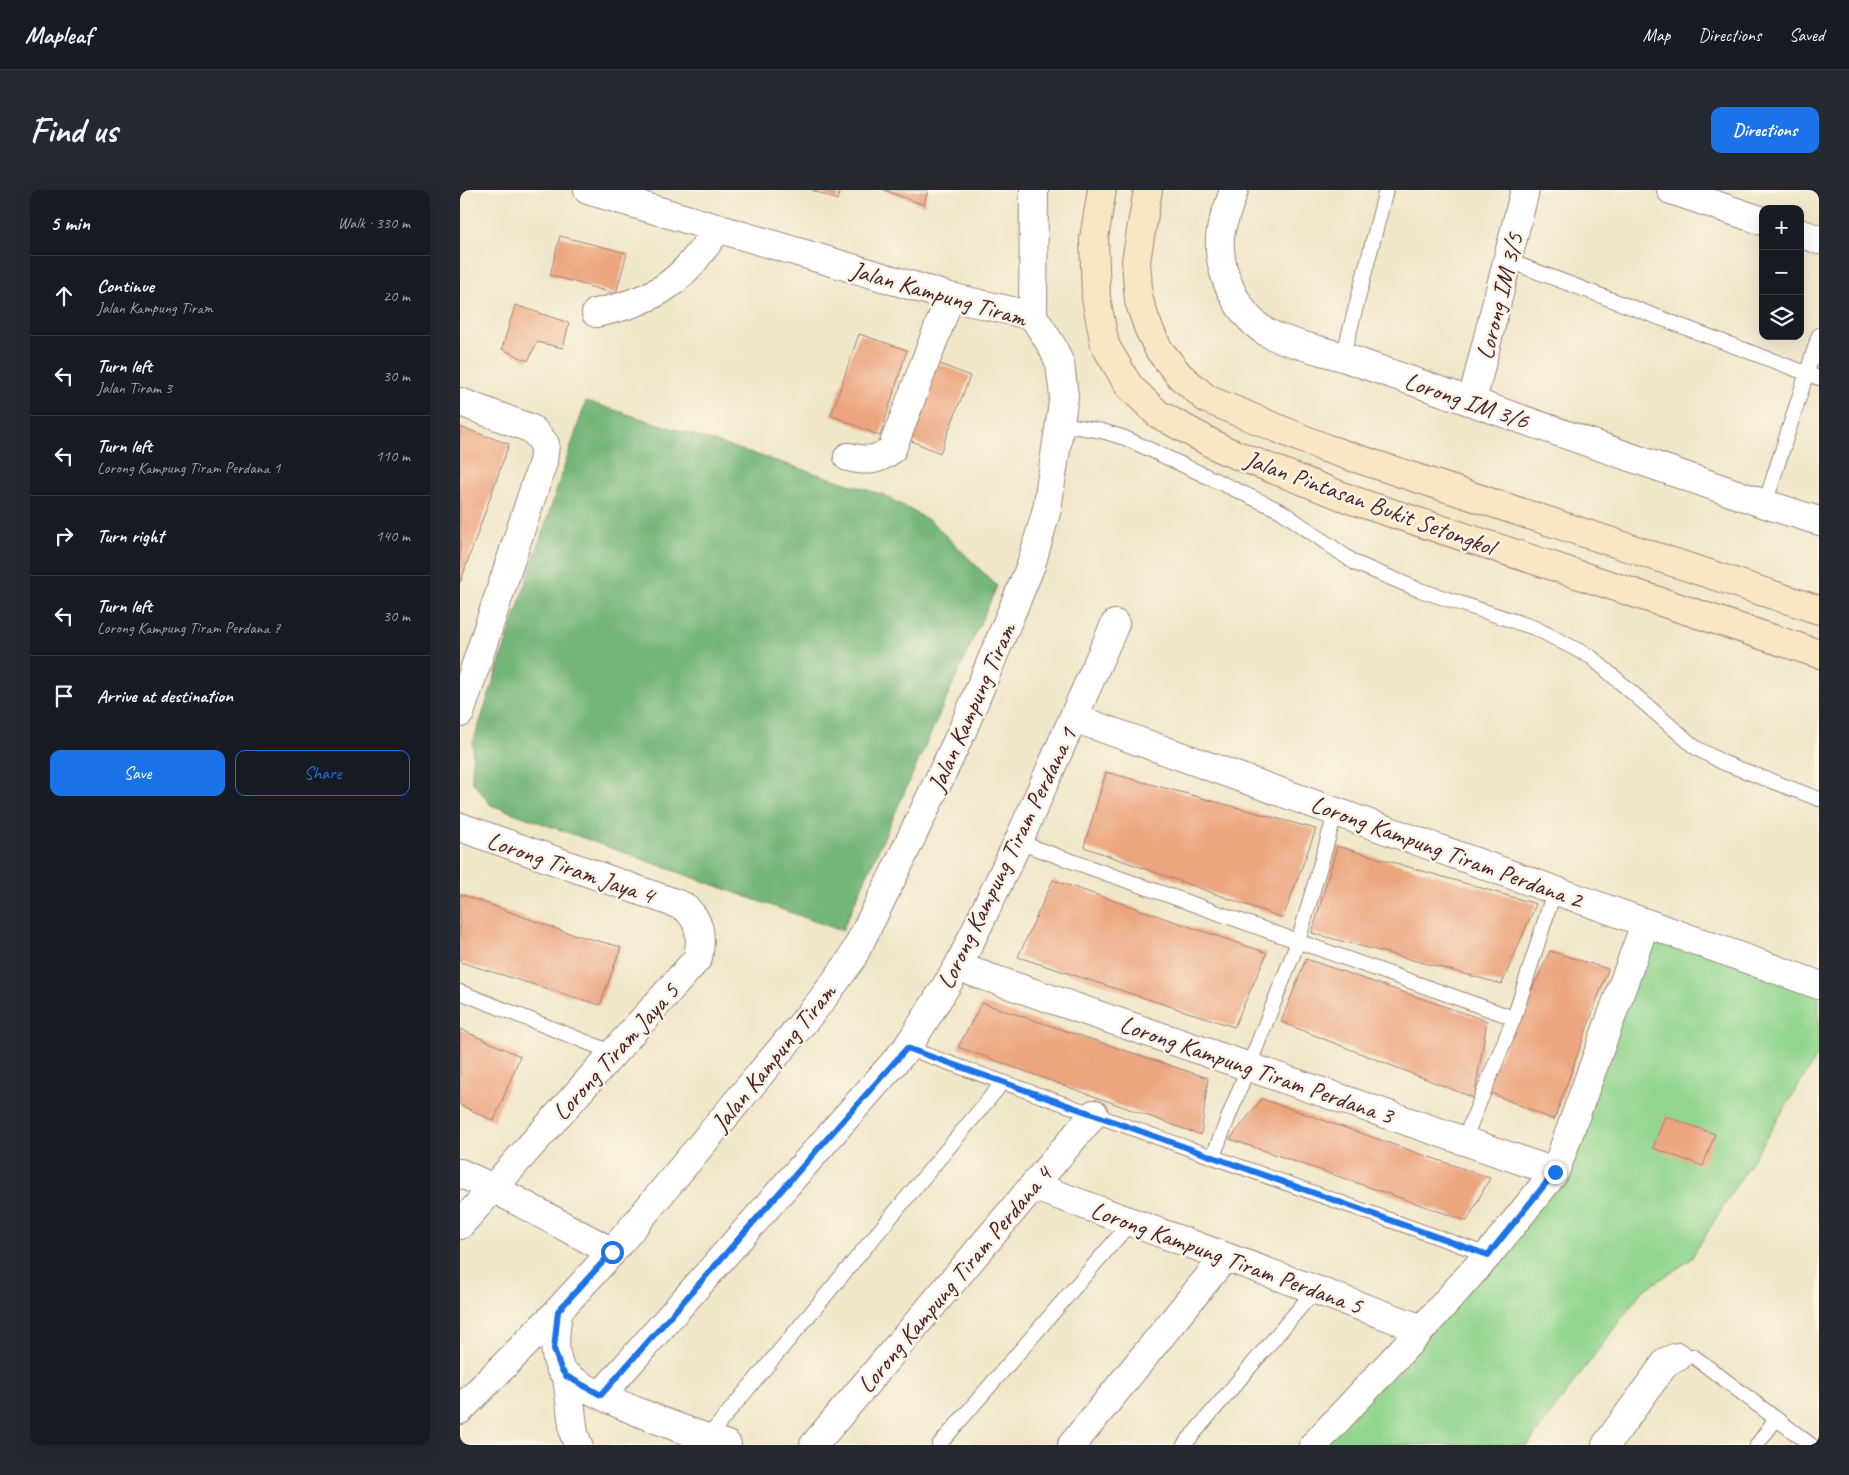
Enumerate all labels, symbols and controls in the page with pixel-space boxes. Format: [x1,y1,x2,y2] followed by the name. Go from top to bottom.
[25,20,92,50] text: Mapleaf
[1643,24,1670,46] text: Map
[1698,24,1761,46] text: Directions
[1789,24,1824,46] text: Saved
[1711,107,1819,153] button: Directions
[30,108,117,153] text: Find us
[1759,205,1804,340] map controls
[1759,205,1804,250] button: +
[50,210,90,236] text: 5 min
[338,213,410,233] text: Walk · 330 m
[1469,228,1532,363] street label: Lorong IM 3/5
[1759,250,1804,295] button: −
[846,253,1032,335] street label: Jalan Kampung Tiram
[97,274,154,298] text: Continue
[50,282,78,310] icon: ahead
[383,286,410,306] text: 20 m
[1759,295,1804,340] button: layers
[97,298,213,318] text: Jalan Kampung Tiram
[97,354,152,378] text: Turn left
[50,362,78,390] icon: left
[1400,365,1534,437] street label: Lorong IM 3/6
[383,366,410,386] text: 30 m
[97,378,172,398] text: Jalan Tiram 3
[97,434,152,458] text: Turn left
[50,442,78,470] icon: left
[1240,443,1503,565] street label: Jalan Pintasan Bukit Setongkol
[376,446,410,466] text: 110 m
[97,458,280,478] text: Lorong Kampung Tiram Perdana 1
[50,522,78,550] icon: right
[97,524,164,548] text: Turn right
[376,526,410,546] text: 140 m
[97,594,152,618] text: Turn left
[50,602,78,630] icon: left
[383,606,410,626] text: 30 m
[920,617,1024,798] street label: Jalan Kampung Tiram
[97,618,280,638] text: Lorong Kampung Tiram Perdana 7
[50,682,78,710] icon: arrive
[97,684,233,708] text: Arrive at destination
[930,721,1085,994] street label: Lorong Kampung Tiram Perdana 1
[50,750,225,796] button: Save
[235,750,410,796] button: Share
[1307,788,1588,917] street label: Lorong Kampung Tiram Perdana 2
[483,824,661,912] street label: Lorong Tiram Jaya 4
[545,975,687,1127] street label: Lorong Tiram Jaya 5
[704,976,844,1139] street label: Jalan Kampung Tiram
[1116,1008,1399,1132] street label: Lorong Kampung Tiram Perdana 3
[850,1158,1061,1400] street label: Lorong Kampung Tiram Perdana 4
[1544,1161,1567,1184] route end
[1087,1194,1368,1323] street label: Lorong Kampung Tiram Perdana 5
[601,1241,624,1264] route start

